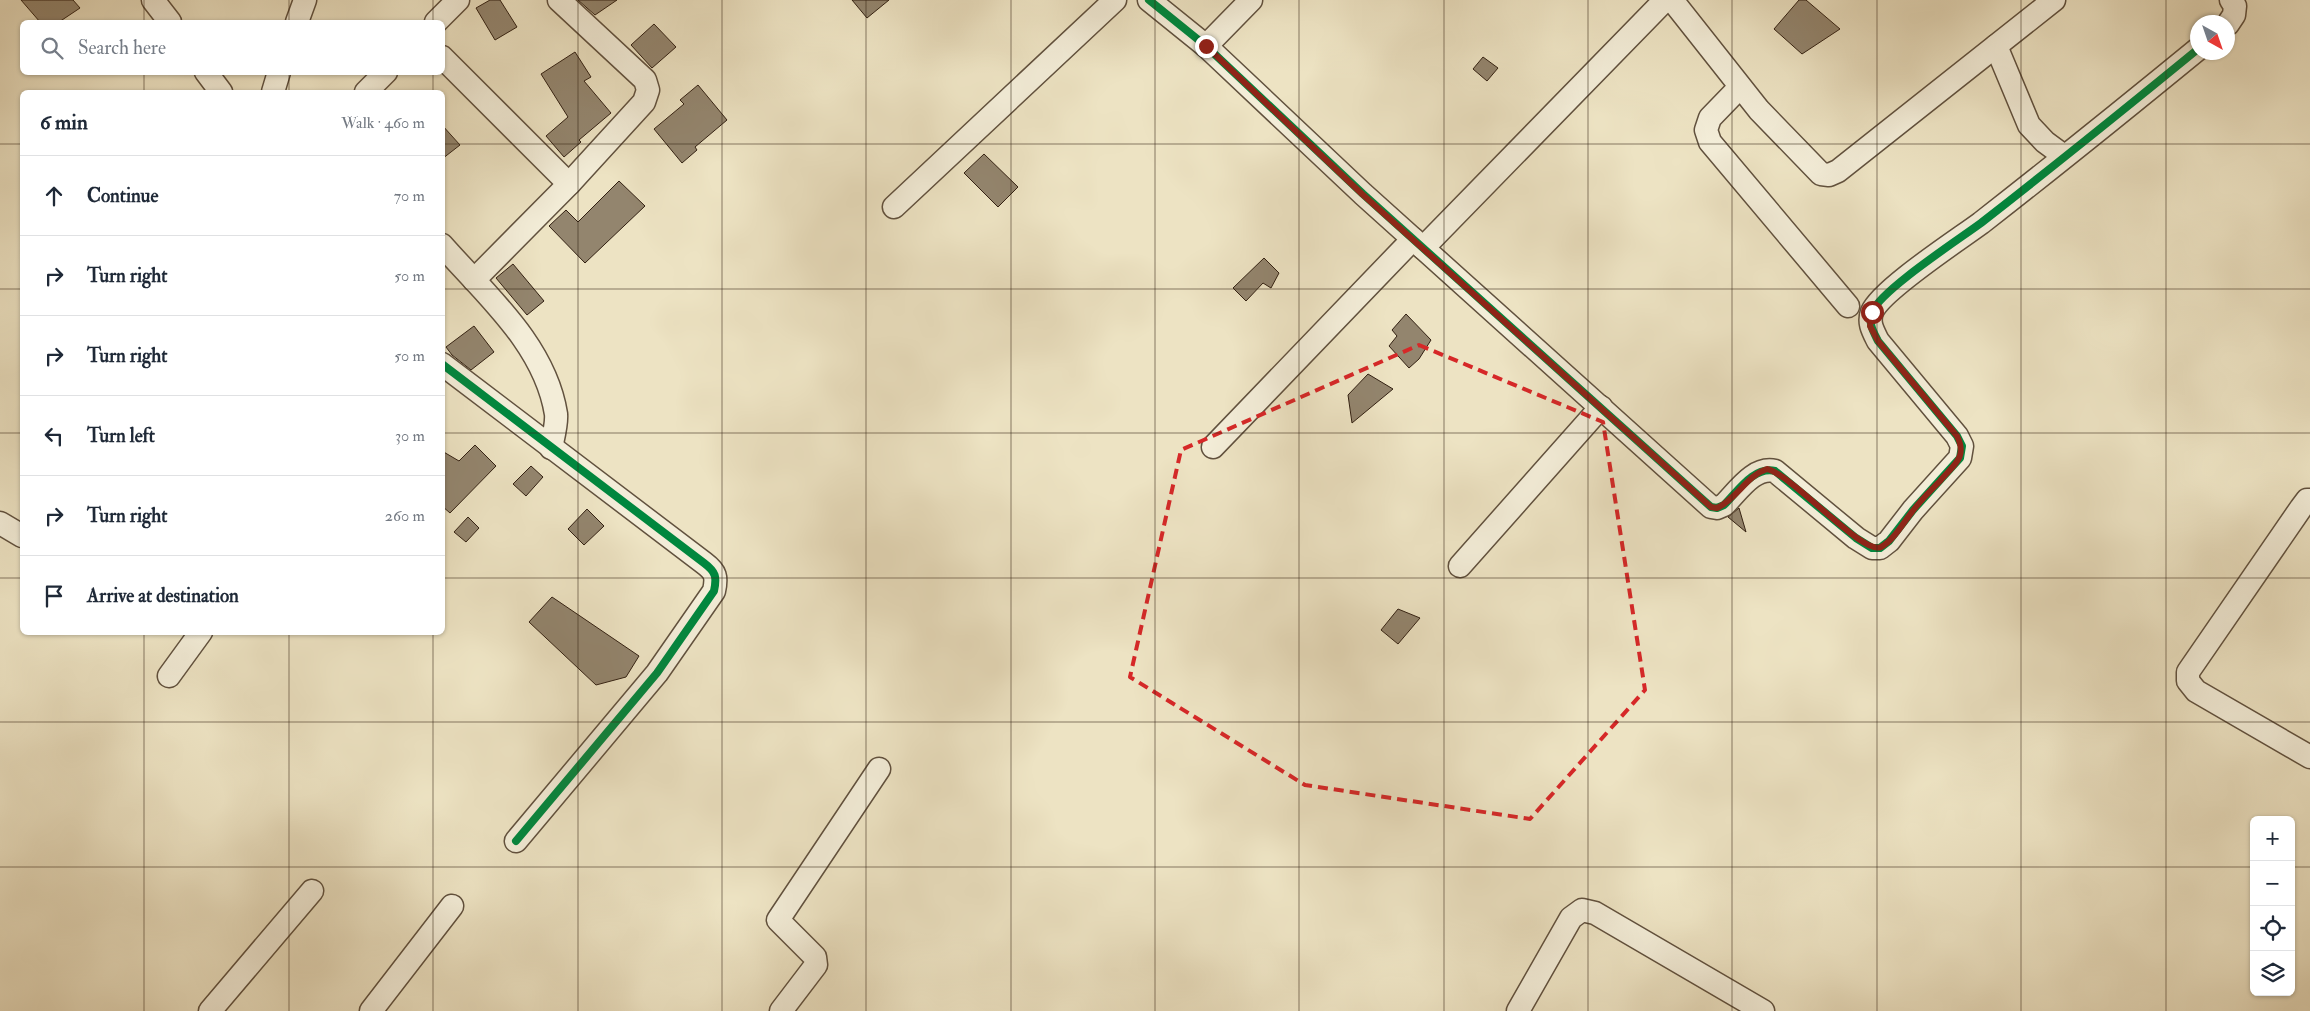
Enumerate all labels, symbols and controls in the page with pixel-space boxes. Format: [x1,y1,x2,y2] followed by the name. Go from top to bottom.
[2190,15,2235,60] north arrow
[20,20,445,75] search box
[38,34,66,62] icon: search
[1195,35,1218,58] route end
[78,36,166,60] text: Search here
[40,109,88,136] text: 6 min
[341,113,425,133] text: Walk · 460 m
[40,182,68,210] icon: ahead
[87,184,158,208] text: Continue
[394,186,425,206] text: 70 m
[40,262,68,290] icon: right
[87,264,167,288] text: Turn right
[394,266,425,286] text: 50 m
[1861,301,1884,324] route start
[40,342,68,370] icon: right
[87,344,167,368] text: Turn right
[394,346,425,366] text: 50 m
[40,422,68,450] icon: left
[87,424,155,448] text: Turn left
[395,426,425,446] text: 30 m
[40,502,68,530] icon: right
[87,504,167,528] text: Turn right
[385,506,425,526] text: 260 m
[40,582,68,610] icon: arrive
[87,584,239,608] text: Arrive at destination
[2250,816,2295,996] map controls
[2250,816,2295,861] button: +
[2250,861,2295,906] button: −
[2250,906,2295,951] button: locate
[2250,951,2295,996] button: layers

